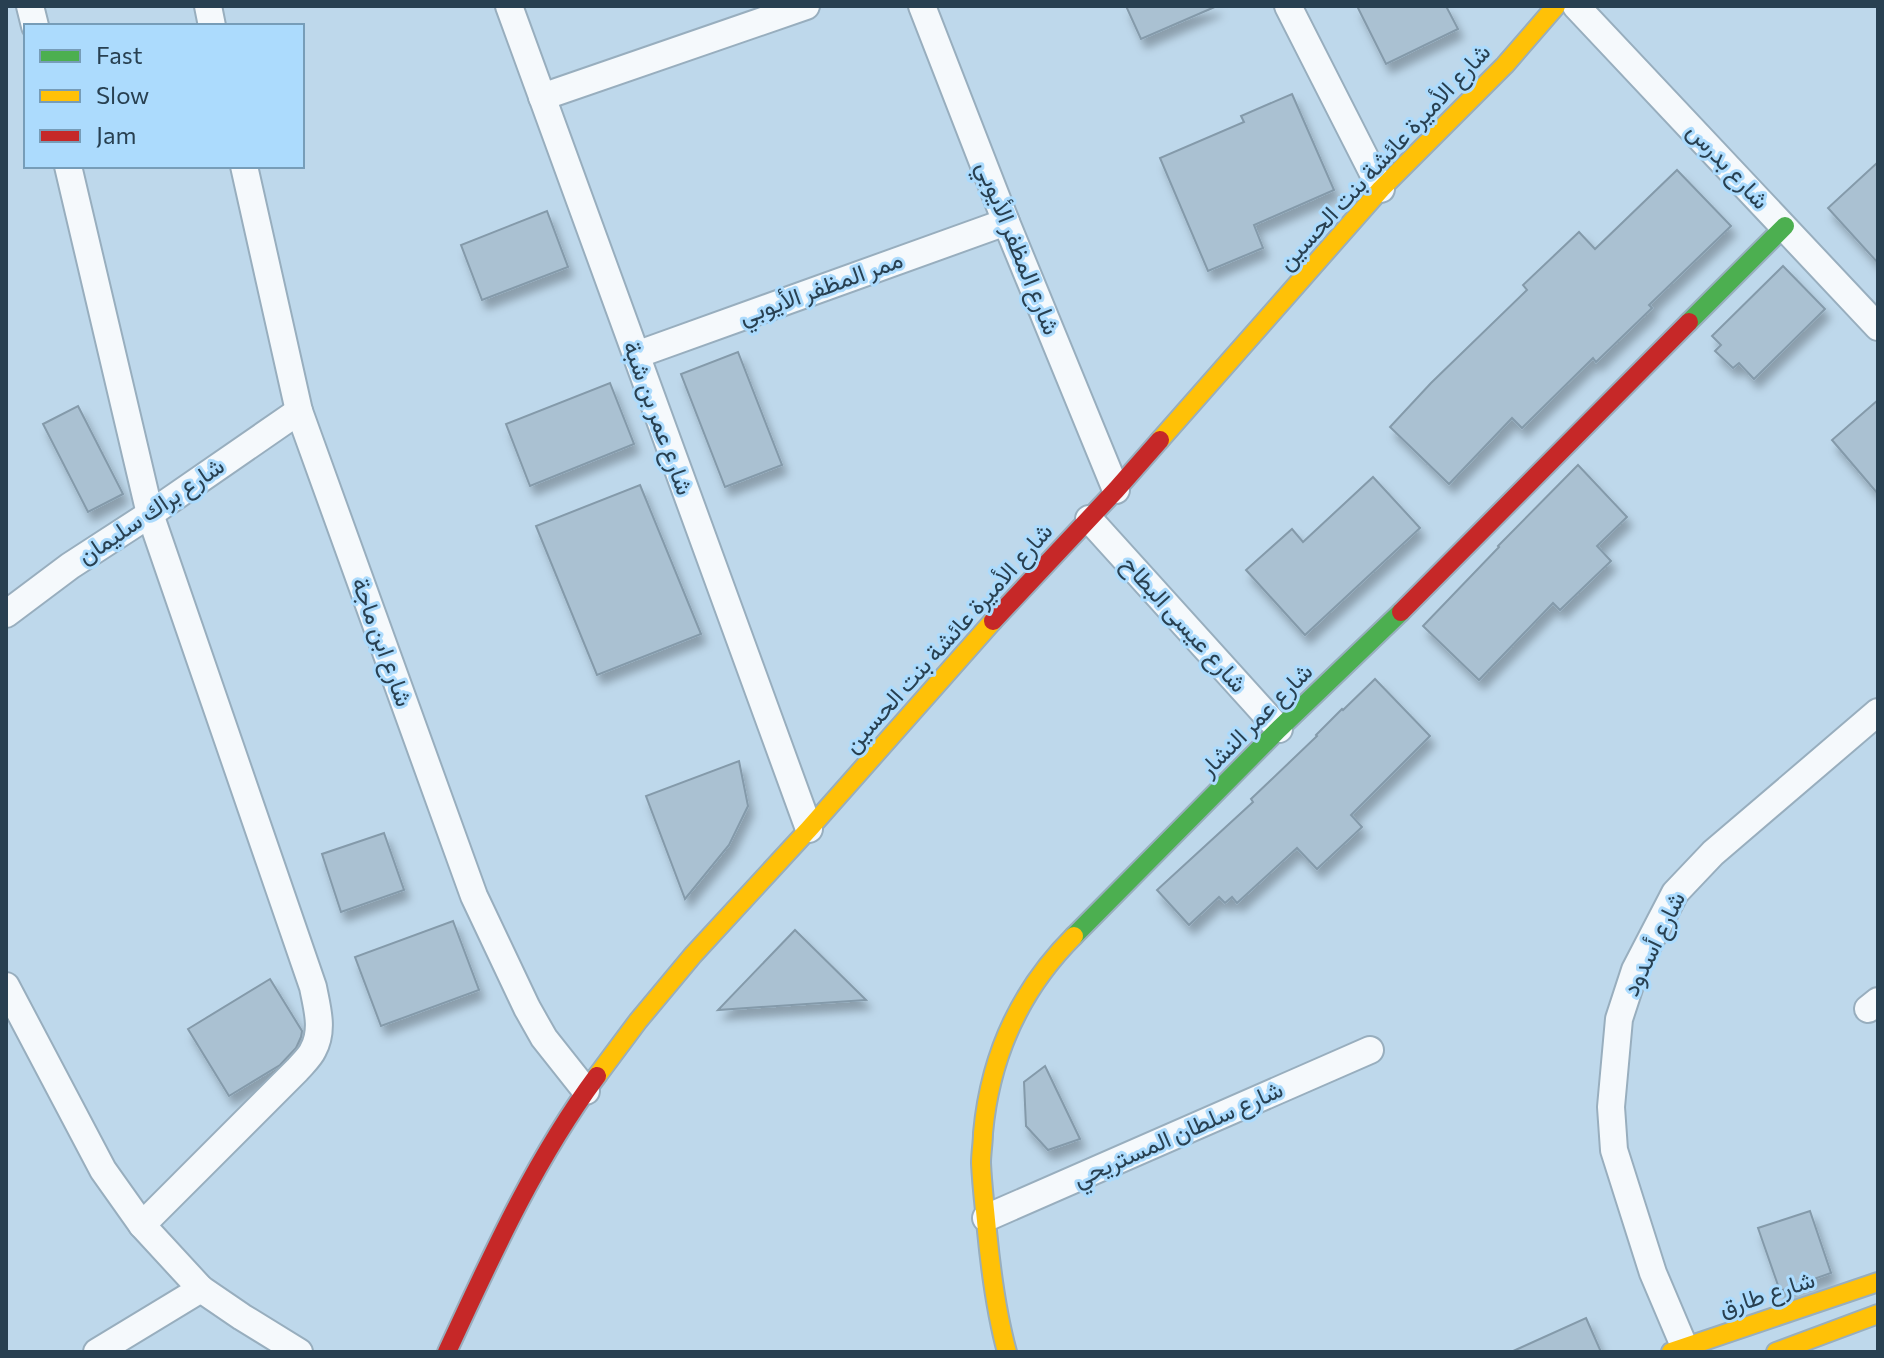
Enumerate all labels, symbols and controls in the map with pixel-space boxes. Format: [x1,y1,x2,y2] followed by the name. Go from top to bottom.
[24,24,304,168] legend
[1270,37,1498,277] street label: شارع الأميرة عائشة بنت الحسين
[96,40,143,69] text: Fast
[96,80,149,109] text: Slow
[1680,116,1776,216] street label: شارع بدرس
[96,120,136,149] text: Jam
[966,156,1067,341] street label: شارع المظفر الأيوبي
[735,244,908,335] street label: ممر المظفر الأيوبي
[615,337,701,499] street label: شارع عمر بن شبة
[71,450,231,572] street label: شارع براك سليمان
[836,516,1060,760] street label: شارع الأميرة عائشة بنت الحسين
[1114,549,1254,699] street label: شارع عيسى البطاح
[344,573,420,711] street label: شارع ابن ماجة
[1192,656,1320,784] street label: شارع عمر النشار
[1615,887,1693,1001] street label: شارع أسدود
[1068,1073,1289,1197] street label: شارع سلطان المستريحي
[1715,1263,1819,1325] street label: شارع طارق

